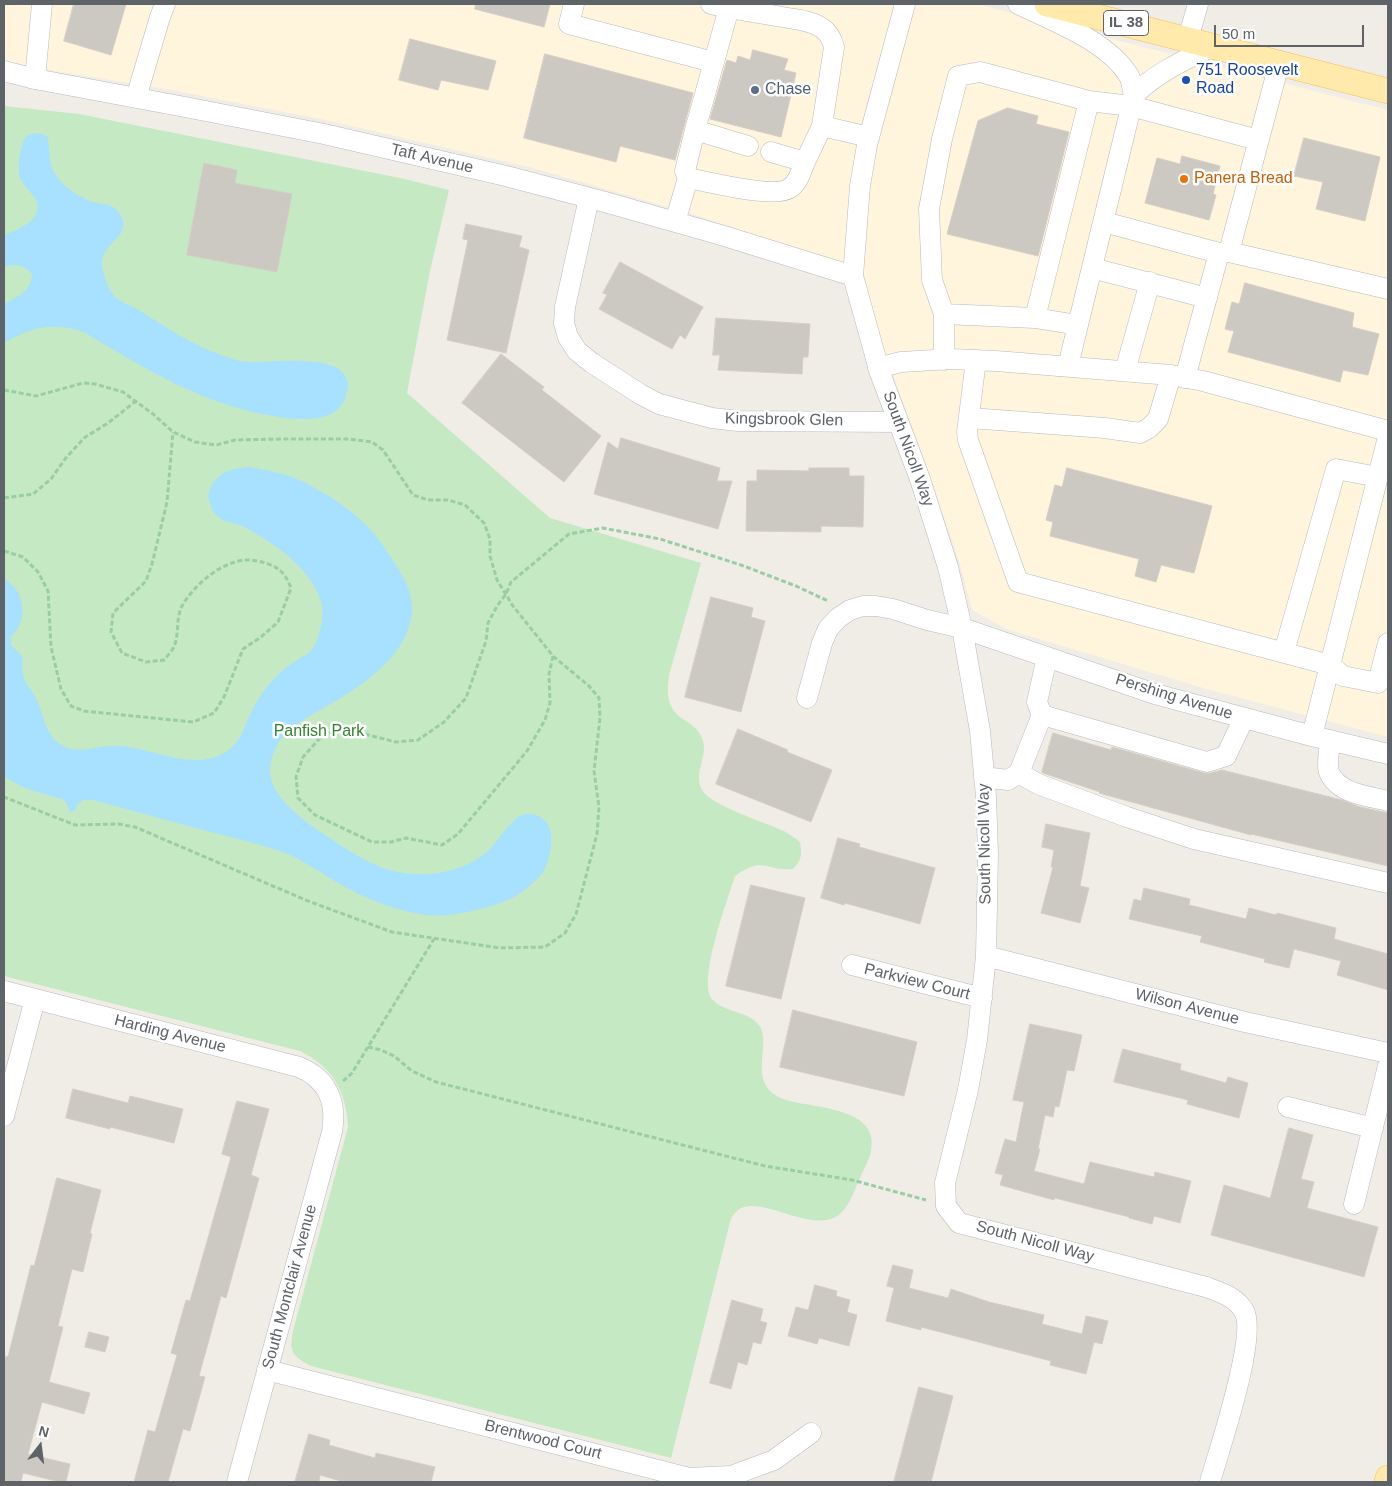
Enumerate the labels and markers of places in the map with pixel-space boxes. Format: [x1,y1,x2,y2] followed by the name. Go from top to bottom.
[1196,61,1298,99] place label: 751 Roosevelt Road
[1180,74,1192,86] marker: 751 Roosevelt Road
[765,80,811,100] place label: Chase
[749,84,761,96] marker: Chase
[1194,169,1293,189] place label: Panera Bread
[1178,173,1190,185] marker: Panera Bread

